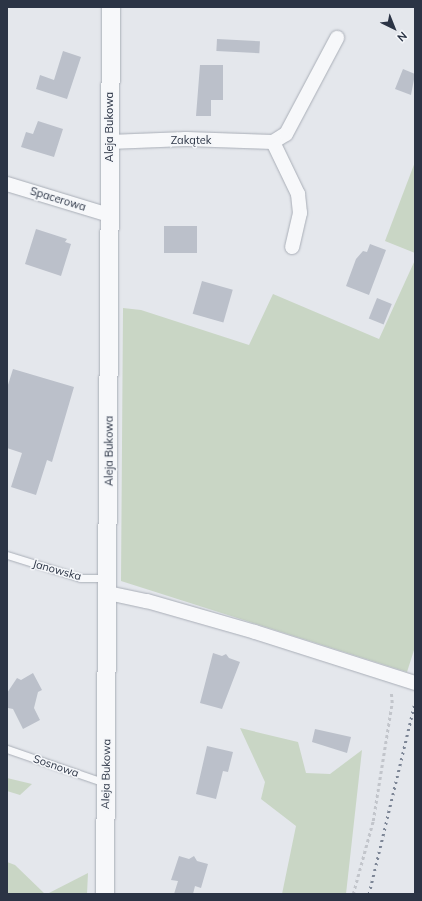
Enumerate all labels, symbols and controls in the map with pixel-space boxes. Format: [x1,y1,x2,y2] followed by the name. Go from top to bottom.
[374,8,414,48] north arrow
[394,29,410,45] text: N
[102,92,116,162] street label: Aleja Bukowa
[171,133,211,147] street label: Zakątek
[29,184,87,214] street label: Spacerowa
[102,416,116,486] street label: Aleja Bukowa
[31,557,83,583] street label: Janowska
[99,739,113,809] street label: Aleja Bukowa
[31,752,81,780] street label: Sosnowa

